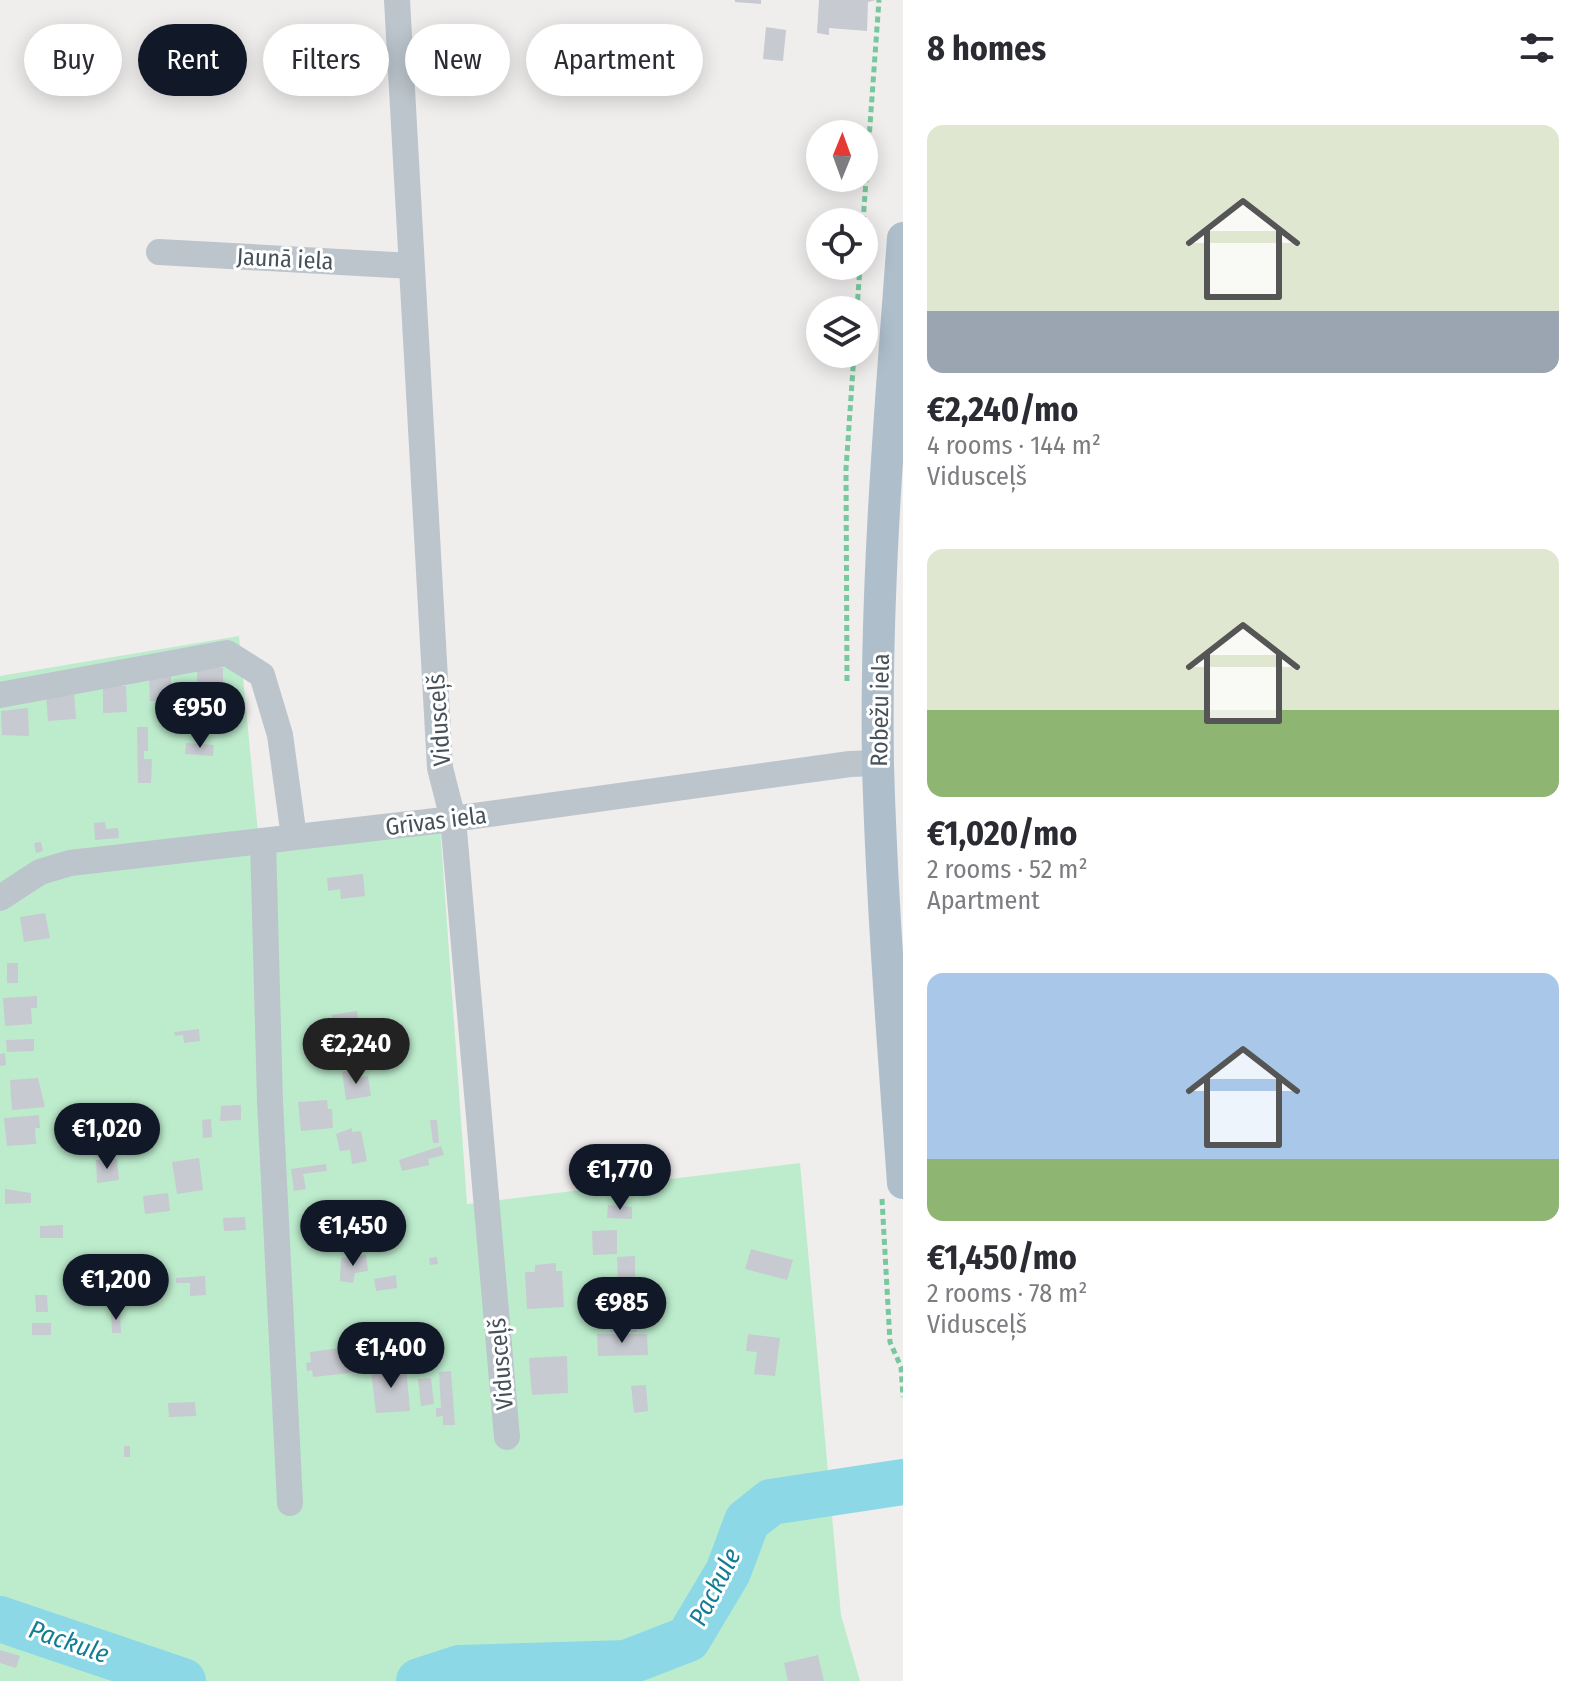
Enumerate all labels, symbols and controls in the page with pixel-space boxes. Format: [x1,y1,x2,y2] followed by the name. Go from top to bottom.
[24,24,122,96] chip: Buy
[138,24,247,96] chip: Rent
[263,24,389,96] chip: Filters
[405,24,510,96] chip: New
[526,24,703,96] chip: Apartment
[1515,26,1559,70] icon: filters
[927,28,1046,69] text: 8 homes
[806,120,878,192] north arrow
[806,120,878,368] map controls
[1171,177,1315,321] icon: home
[806,208,878,280] button: locate
[236,242,334,276] street label: Jaunā iela
[806,296,878,368] button: layers
[927,389,1078,430] text: €2,240/mo
[927,430,1101,461] text: 4 rooms · 144 m²
[927,461,1027,492] text: Vidusceļš
[1171,601,1315,745] icon: home
[865,653,895,767] street label: Robežu iela
[422,673,457,767] street label: Vidusceļš
[153,682,247,750] pin: €950
[173,692,227,723] text: €950
[384,801,488,841] street label: Grīvas iela
[927,813,1077,854] text: €1,020/mo
[927,854,1088,885] text: 2 rooms · 52 m²
[927,885,1040,916] text: Apartment
[291,1018,421,1086] pin: €2,240
[1171,1025,1315,1169] icon: home
[321,1028,391,1059] text: €2,240
[42,1103,172,1171] pin: €1,020
[72,1113,142,1144] text: €1,020
[555,1144,685,1212] pin: €1,770
[587,1154,653,1185] text: €1,770
[288,1200,418,1268] pin: €1,450
[318,1210,388,1241] text: €1,450
[927,1237,1077,1278] text: €1,450/mo
[51,1254,181,1322] pin: €1,200
[81,1264,151,1295] text: €1,200
[575,1277,669,1345] pin: €985
[927,1278,1088,1309] text: 2 rooms · 78 m²
[595,1287,649,1318] text: €985
[927,1309,1027,1340] text: Vidusceļš
[483,1317,520,1411] street label: Vidusceļš
[326,1322,456,1390] pin: €1,400
[355,1332,427,1363] text: €1,400
[682,1543,748,1631] water label: Packule
[25,1614,113,1670] water label: Packule

